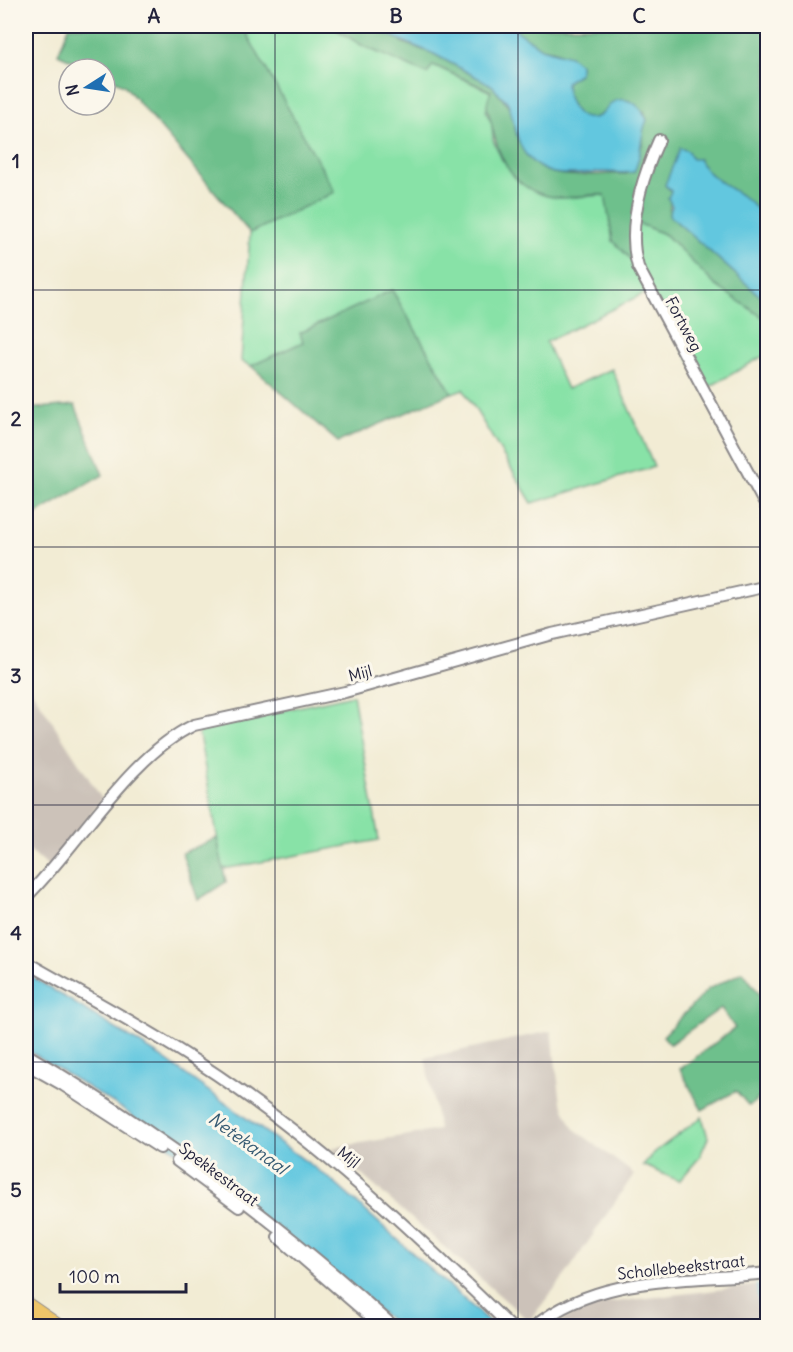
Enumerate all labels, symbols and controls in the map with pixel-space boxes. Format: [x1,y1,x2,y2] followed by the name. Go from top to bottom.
[148,3,161,28] text: A
[389,3,403,28] text: B
[632,3,646,28] text: C
[57,57,117,117] north arrow
[61,83,83,98] text: N
[12,148,20,173] text: 1
[661,293,707,355] street label: Fortweg
[11,406,22,431] text: 2
[346,660,374,686] street label: Mijl
[10,663,22,688] text: 3
[10,920,22,945] text: 4
[204,1107,294,1181] water label: Netekanaal
[175,1138,263,1211] street label: Spekkestraat
[334,1142,364,1172] street label: Mijl
[10,1177,22,1202] text: 5
[616,1250,746,1284] street label: Schollebeekstraat
[60,1256,186,1294] scale bar
[69,1265,120,1288] text: 100 m

